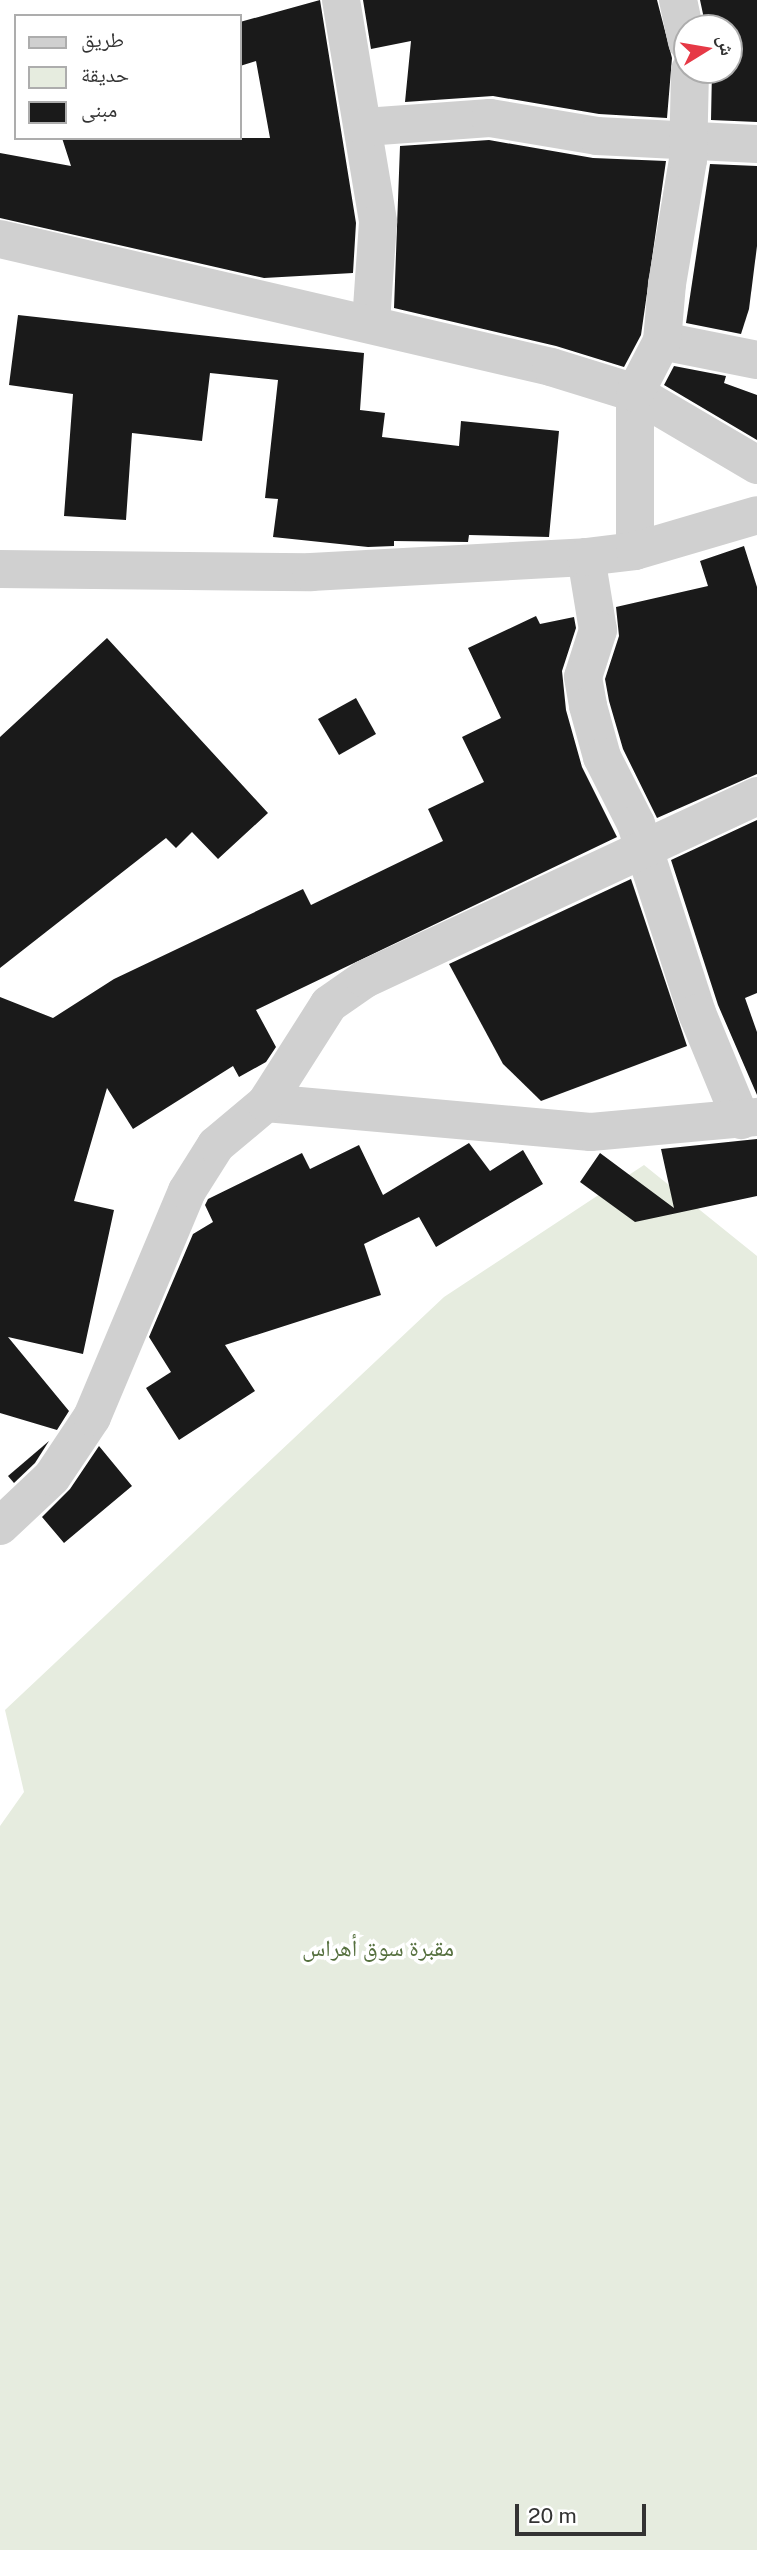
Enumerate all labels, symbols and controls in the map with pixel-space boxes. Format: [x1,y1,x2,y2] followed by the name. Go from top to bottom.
[14,14,242,140] legend
[673,14,743,84] north arrow
[81,27,124,52] text: طريق
[714,33,739,57] text: ش
[81,62,129,87] text: حديقة
[81,97,117,122] text: مبنى
[302,1934,454,1962] park label: مقبرة سوق أهراس
[519,2490,650,2534] scale bar
[528,2503,577,2528] text: 20 m

